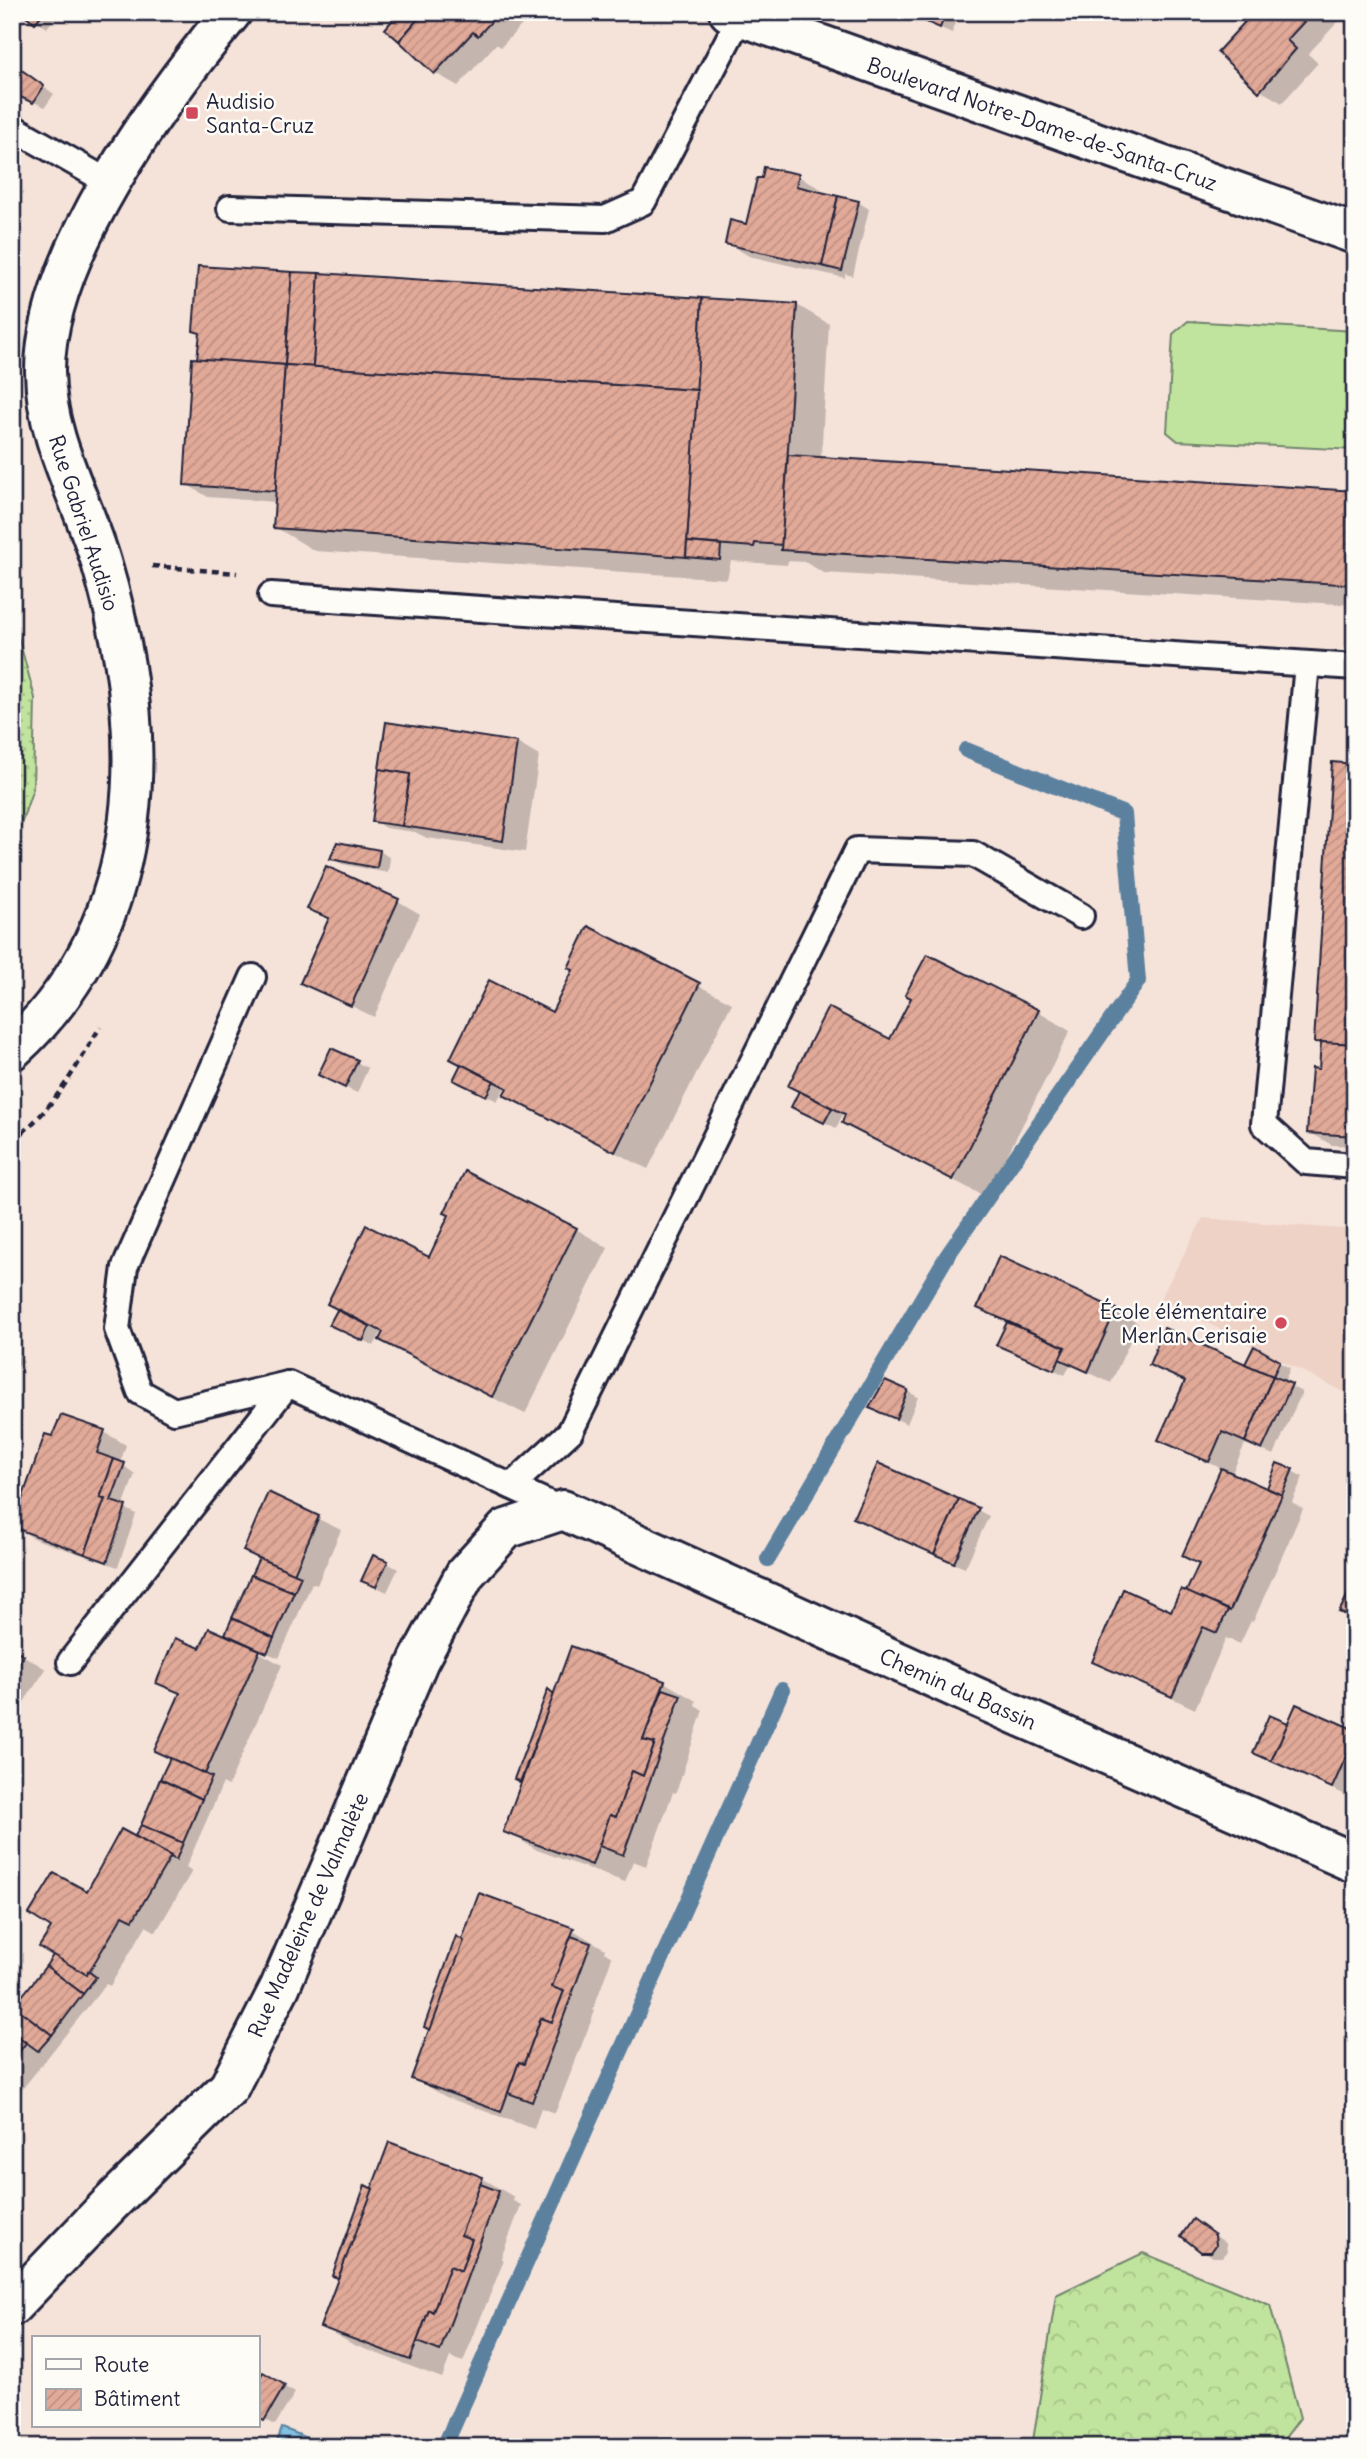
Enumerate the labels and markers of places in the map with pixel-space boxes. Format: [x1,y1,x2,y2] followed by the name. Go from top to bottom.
[206,88,314,139] place label: Audisio Santa-Cruz
[184,105,200,121] marker: Audisio Santa-Cruz
[1100,1298,1267,1349] place label: École élémentaire Merlan Cerisaie
[1273,1315,1289,1331] marker: École élémentaire Merlan Cerisaie

